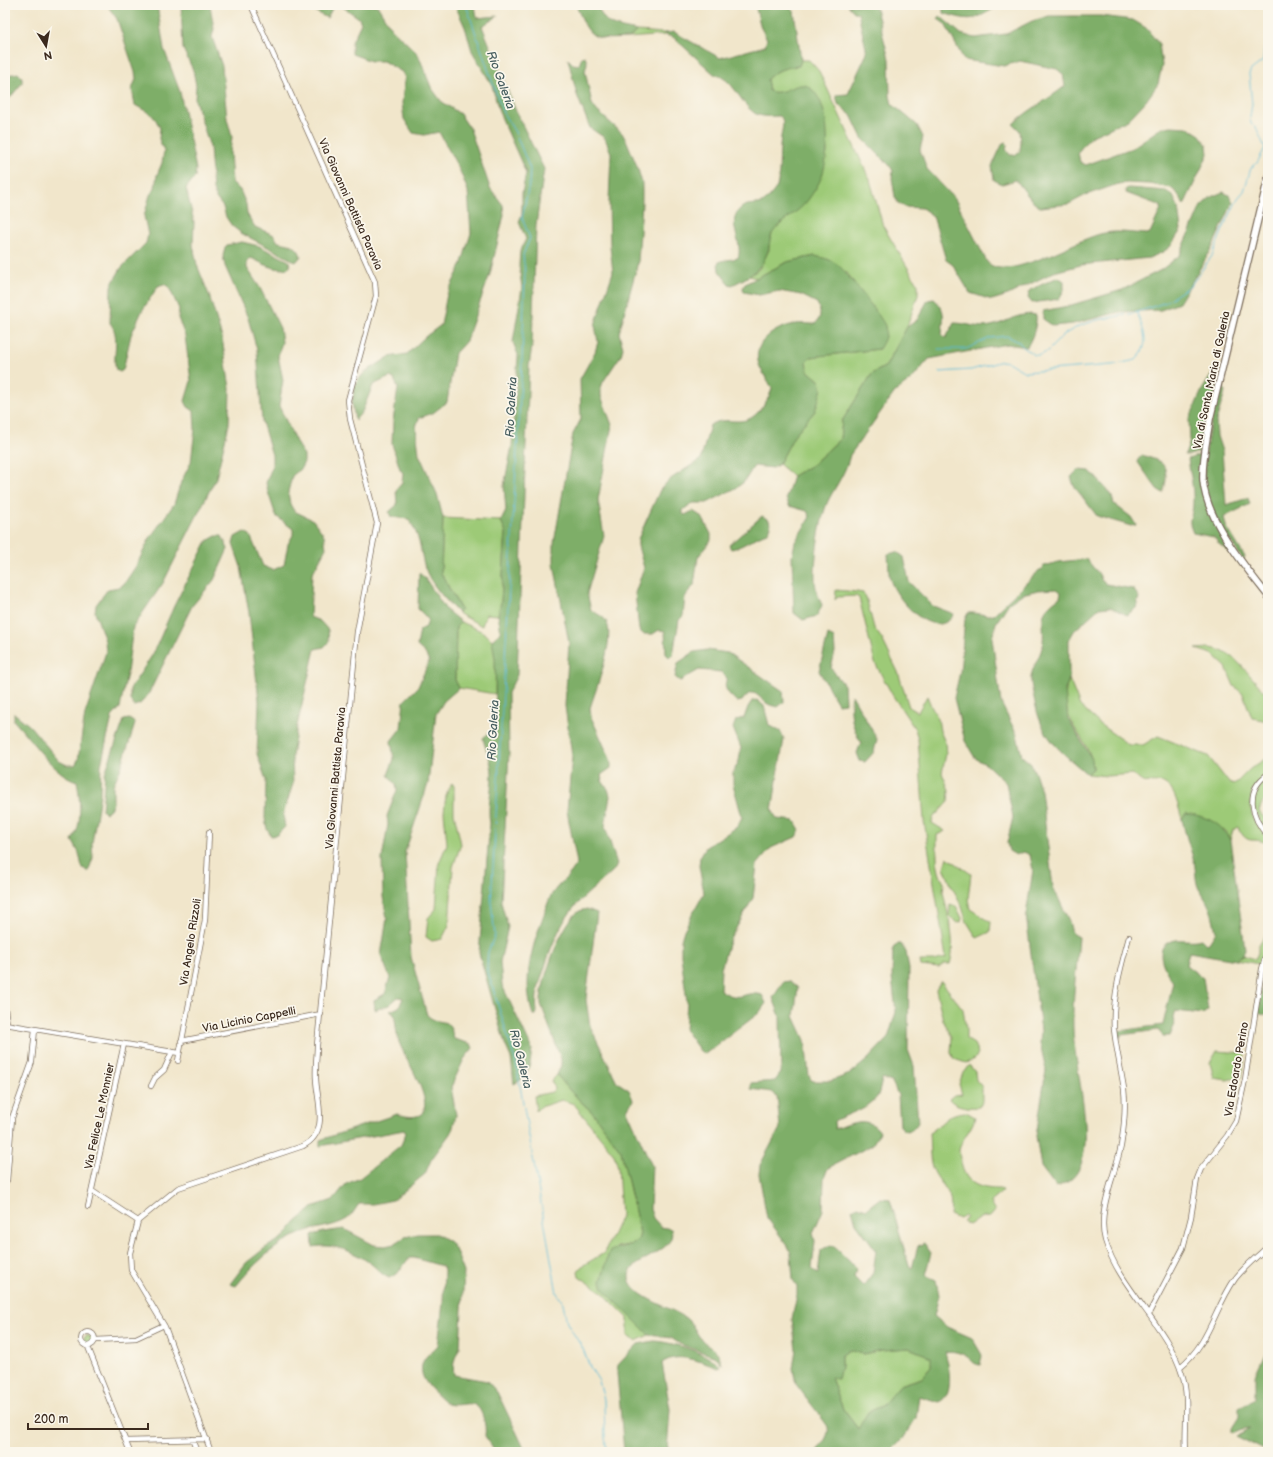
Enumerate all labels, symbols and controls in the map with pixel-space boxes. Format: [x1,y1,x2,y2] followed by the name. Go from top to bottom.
[26,26,66,66] north arrow
[43,48,53,62] text: N
[483,49,518,111] water label: Rio Galeria
[316,136,385,272] street label: Via Giovanni Battista Paravia
[1190,310,1233,450] street label: Via di Santa Maria di Galeria
[502,376,521,438] water label: Rio Galeria
[484,699,503,761] water label: Rio Galeria
[323,707,348,850] street label: Via Giovanni Battista Paravia
[177,898,204,987] street label: Via Angelo Rizzoli
[201,1004,297,1035] street label: Via Licinio Cappelli
[1222,1021,1251,1117] street label: Via Edoardo Perino
[506,1028,535,1091] water label: Rio Galeria
[82,1061,117,1170] street label: Via Felice Le Monnier
[28,1405,148,1431] scale bar
[34,1412,68,1427] text: 200 m

